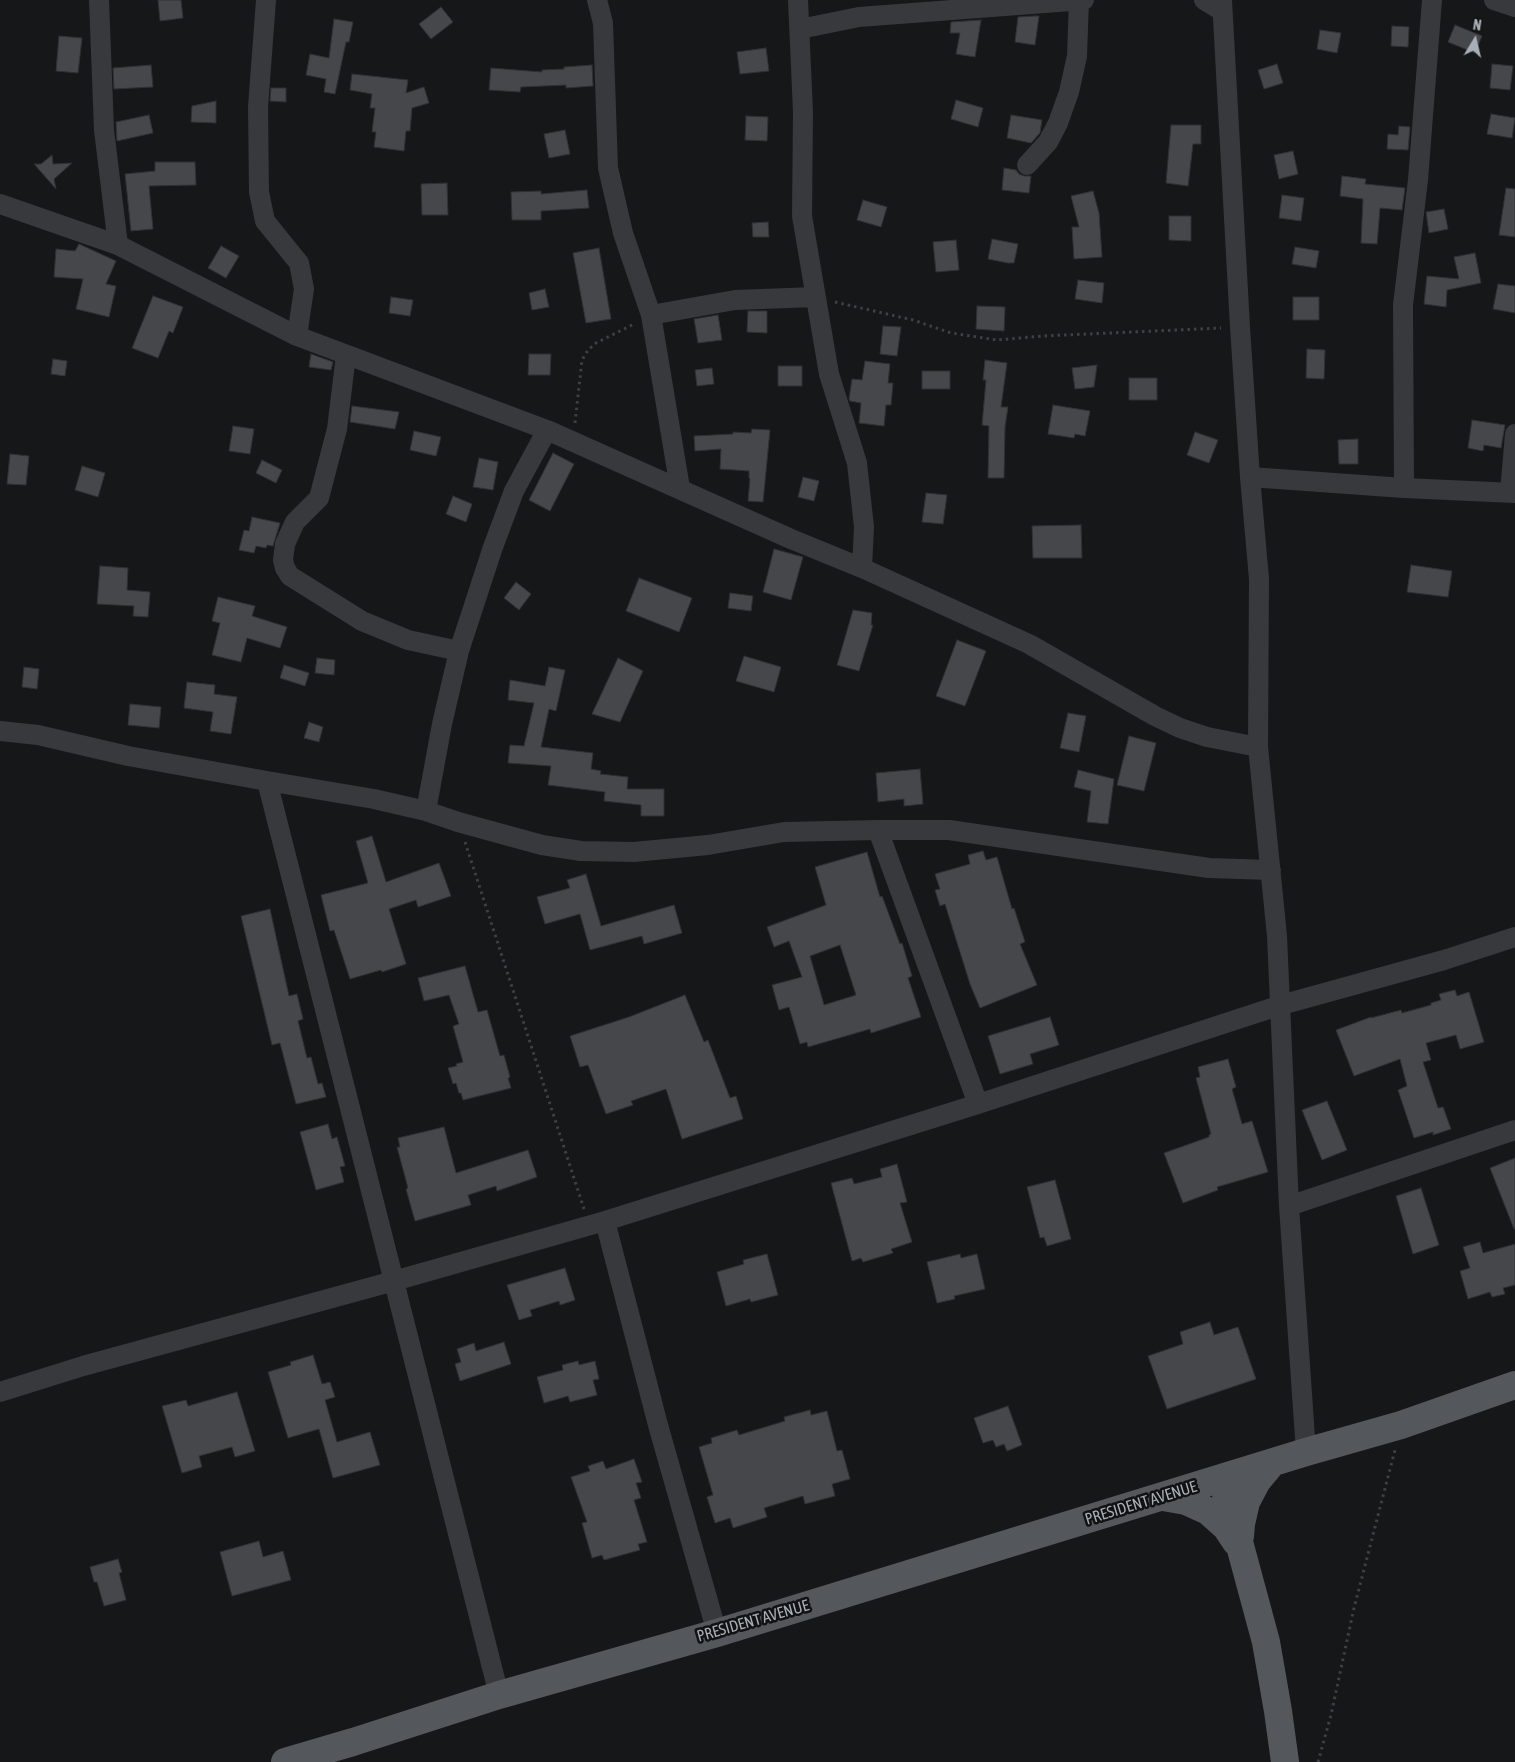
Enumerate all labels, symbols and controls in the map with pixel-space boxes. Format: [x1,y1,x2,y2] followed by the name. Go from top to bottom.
[1450,15,1500,65] north arrow
[1472,17,1483,34] text: N
[1083,1477,1199,1529] street label: PRESIDENT AVENUE
[695,1596,811,1646] street label: PRESIDENT AVENUE

